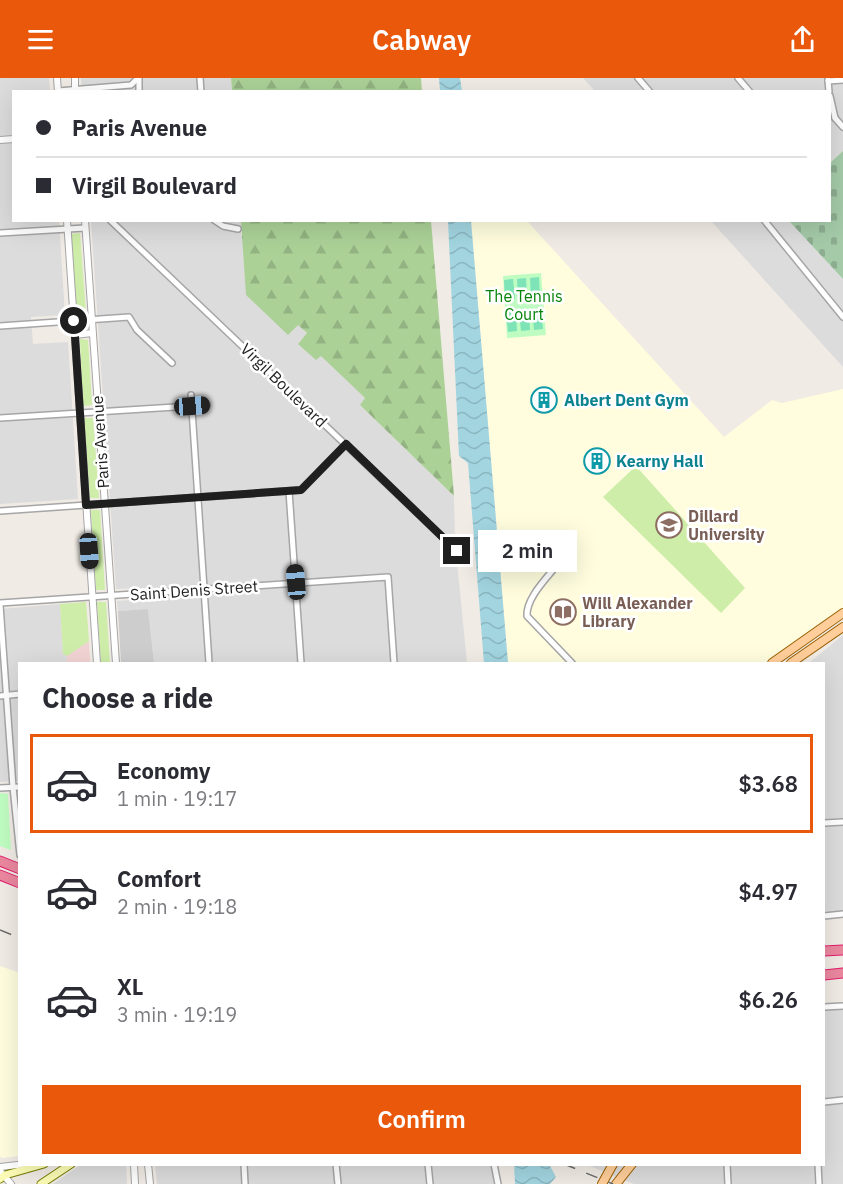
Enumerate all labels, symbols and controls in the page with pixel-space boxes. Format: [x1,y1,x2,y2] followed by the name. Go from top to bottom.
[372,22,471,57] text: Cabway
[24,23,57,56] icon: menu
[786,23,819,56] icon: share
[72,113,207,142] text: Paris Avenue
[72,171,237,200] text: Virgil Boulevard
[485,286,563,324] park label: The Tennis Court
[60,307,87,334] route start
[237,339,331,431] street label: Virgil Boulevard
[529,385,559,415] building icon: Albert Dent Gym
[564,390,689,410] place label: Albert Dent Gym
[87,395,113,489] street label: Paris Avenue
[173,396,211,416] car
[582,446,612,476] building icon: Kearny Hall
[616,451,703,471] place label: Kearny Hall
[688,506,765,544] place label: Dillard University
[654,510,684,540] school or university icon: Dillard University
[478,530,577,572] callout: 2 min
[79,532,99,570] car
[443,537,470,564] route end
[502,537,553,564] text: 2 min
[285,563,307,601] car
[129,576,259,604] street label: Saint Denis Street
[582,593,693,631] place label: Will Alexander Library
[548,597,578,627] library icon: Will Alexander Library
[42,680,213,715] text: Choose a ride
[117,756,211,785] text: Economy
[45,757,99,811] icon: car
[739,769,798,798] text: $3.68
[117,785,237,812] text: 1 min · 19:17
[117,864,201,893] text: Comfort
[45,865,99,919] icon: car
[739,877,798,906] text: $4.97
[117,893,237,920] text: 2 min · 19:18
[117,972,143,1001] text: XL
[45,973,99,1027] icon: car
[739,985,798,1014] text: $6.26
[117,1001,237,1028] text: 3 min · 19:19
[42,1085,801,1154] button: Confirm

